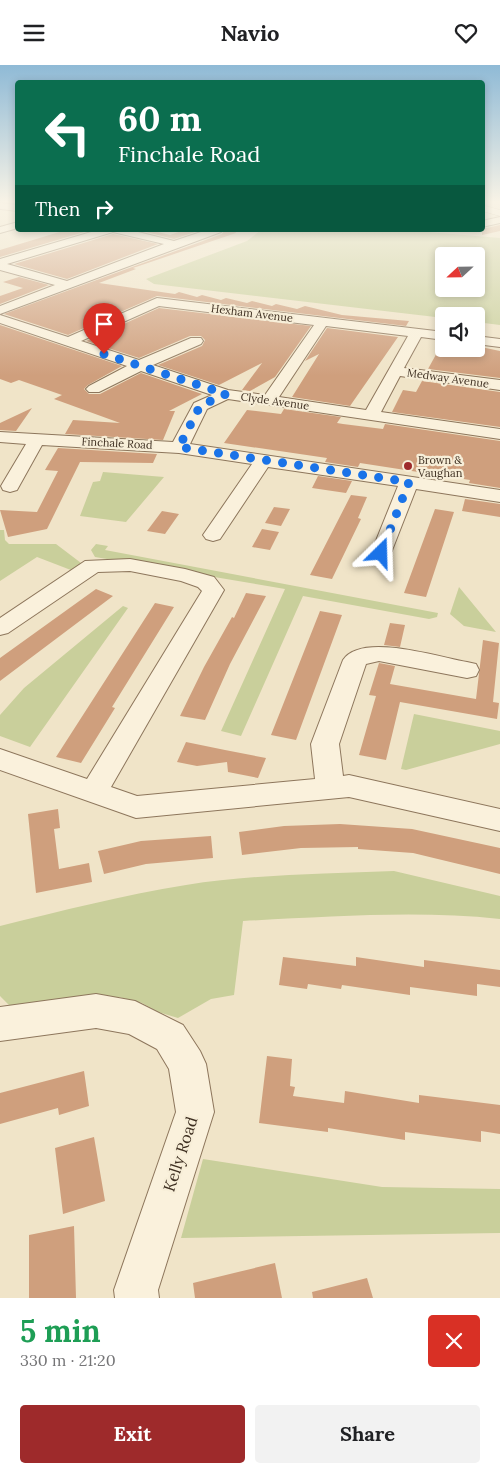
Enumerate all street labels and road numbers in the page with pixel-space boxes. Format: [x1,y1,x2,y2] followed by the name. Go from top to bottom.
[210,301,294,325] street label: Hexham Avenue
[406,365,490,391] street label: Medway Avenue
[240,389,310,413] street label: Clyde Avenue
[81,434,153,452] street label: Finchale Road
[158,1114,202,1194] street label: Kelly Road

